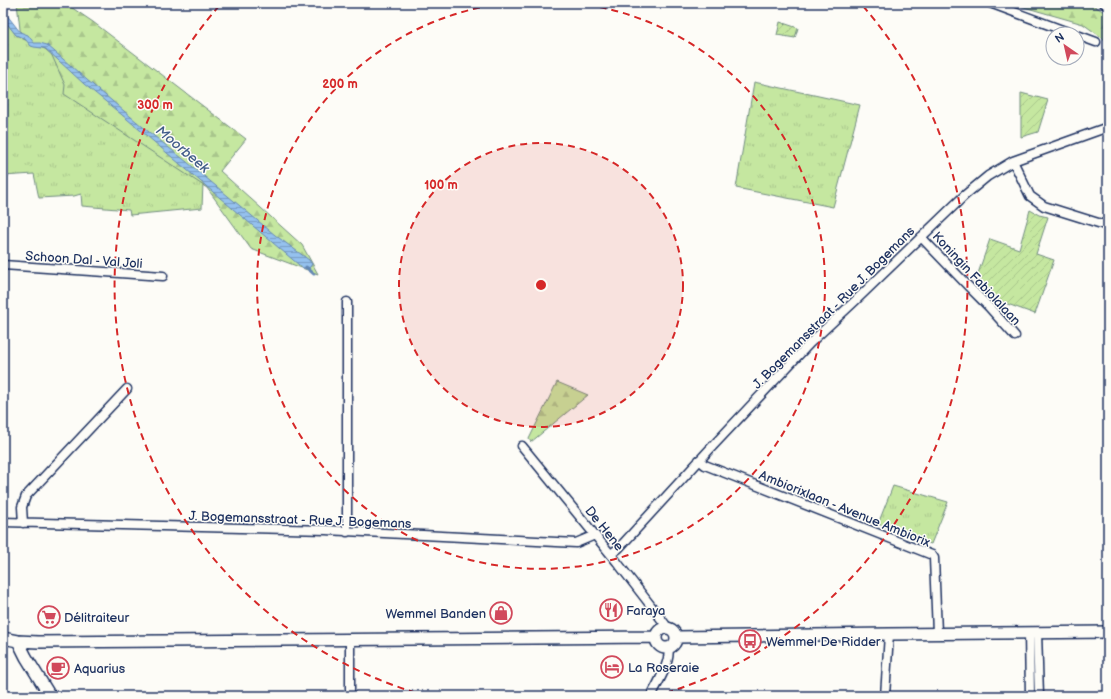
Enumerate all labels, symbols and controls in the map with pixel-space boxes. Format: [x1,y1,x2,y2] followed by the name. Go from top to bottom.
[1045,26,1085,66] north arrow
[1053,30,1067,46] text: N
[322,77,358,92] text: 200 m
[137,98,173,113] text: 300 m
[152,122,214,177] water label: Moorbeek
[424,178,458,193] text: 100 m
[749,223,919,392] street label: J. Bogemansstraat - Rue J. Bogemans
[929,229,1024,329] street label: Koningin Fabiolalaan
[25,248,143,272] street label: Schoon Dal - Val Joli
[534,278,548,292] centre of rings
[757,467,933,551] street label: Ambiorixlaan - Avenue Ambiorix
[581,503,627,554] street label: De Hene
[188,508,412,532] street label: J. Bogemansstraat - Rue J. Bogemans
[598,597,624,623] restaurant icon: Faraya
[488,600,514,626] shop icon: Wemmel Banden
[626,603,665,619] place label: Faraya
[36,604,62,630] supermarket icon: Délitraiteur
[385,606,486,622] place label: Wemmel Banden
[64,610,129,626] place label: Délitraiteur
[737,628,763,654] bus stop icon: Wemmel De Ridder
[766,634,881,650] place label: Wemmel De Ridder
[599,654,625,680] hotel icon: La Roseraie
[45,655,71,681] cafe icon: Aquarius
[628,660,700,676] place label: La Roseraie
[74,661,126,677] place label: Aquarius

